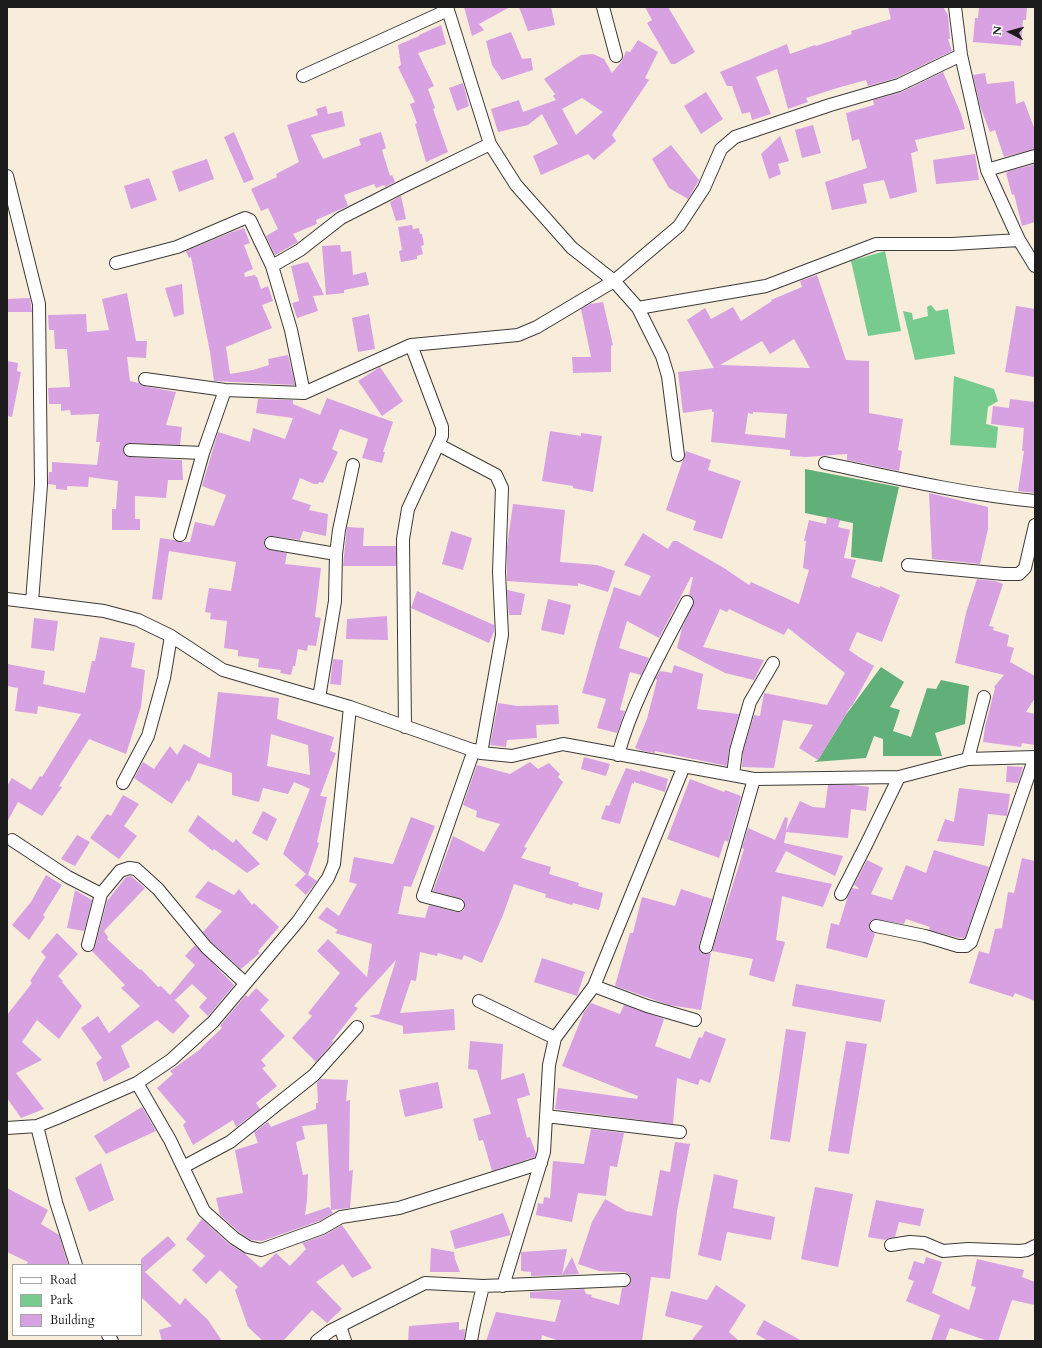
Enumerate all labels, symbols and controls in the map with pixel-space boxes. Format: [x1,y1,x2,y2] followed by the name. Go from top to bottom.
[990,12,1030,52] north arrow
[990,25,1006,36] text: N
[12,1264,142,1336] legend
[50,1272,76,1288] text: Road
[50,1292,73,1308] text: Park
[50,1312,94,1328] text: Building

